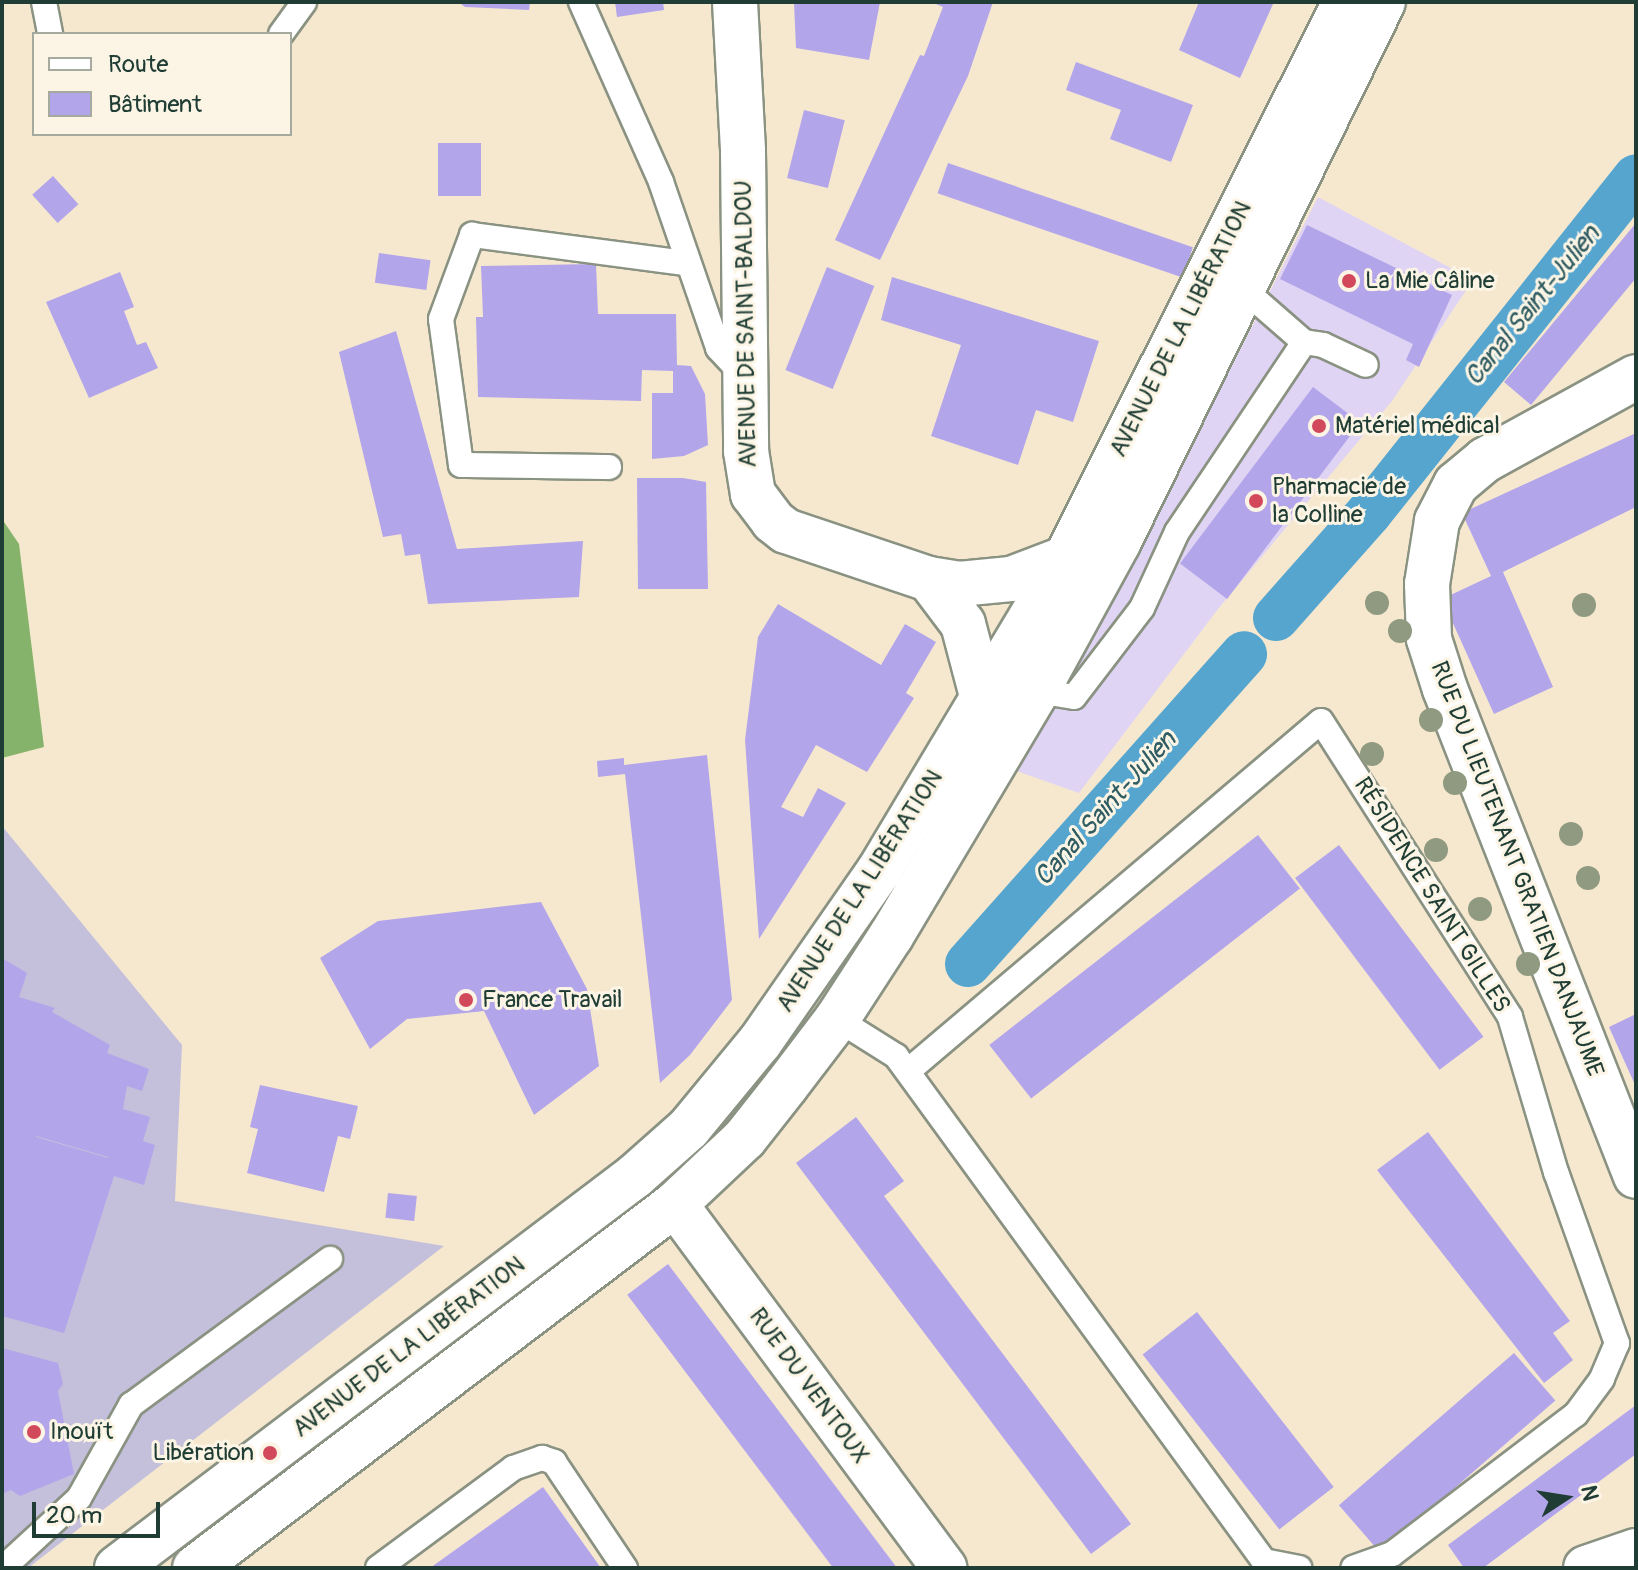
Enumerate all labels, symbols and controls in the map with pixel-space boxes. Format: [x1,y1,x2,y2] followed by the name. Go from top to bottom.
[32,32,292,136] legend
[108,50,168,79] text: Route
[108,90,202,119] text: Bâtiment
[729,180,763,468] street label: AVENUE DE SAINT-BALDOU
[1104,196,1258,462] street label: AVENUE DE LA LIBÉRATION
[1459,220,1607,392] water label: Canal Saint-Julien
[1365,267,1495,295] place label: La Mie Câline
[1340,272,1358,290] marker: La Mie Câline
[1335,412,1500,440] place label: Matériel médical
[1310,417,1328,435] marker: Matériel médical
[1272,473,1406,529] place label: Pharmacie de la Colline
[1247,492,1265,510] marker: Pharmacie de la Colline
[1424,657,1610,1081] street label: RUE DU LIEUTENANT GRATIEN DANJAUME
[1029,725,1183,893] water label: Canal Saint-Julien
[771,764,949,1018] street label: AVENUE DE LA LIBÉRATION
[1348,772,1516,1018] street label: RÉSIDENCE SAINT GILLES
[482,986,623,1014] place label: France Travail
[457,991,475,1009] marker: France Travail
[287,1250,531,1444] street label: AVENUE DE LA LIBÉRATION
[743,1303,875,1469] street label: RUE DU VENTOUX
[50,1418,113,1446] place label: Inouït
[25,1423,43,1441] marker: Inouït
[152,1439,254,1467] place label: Libération
[261,1444,279,1462] marker: Libération
[1526,1458,1606,1538] north arrow
[1574,1483,1605,1503] text: N
[36,1486,164,1536] scale bar
[46,1501,102,1530] text: 20 m

